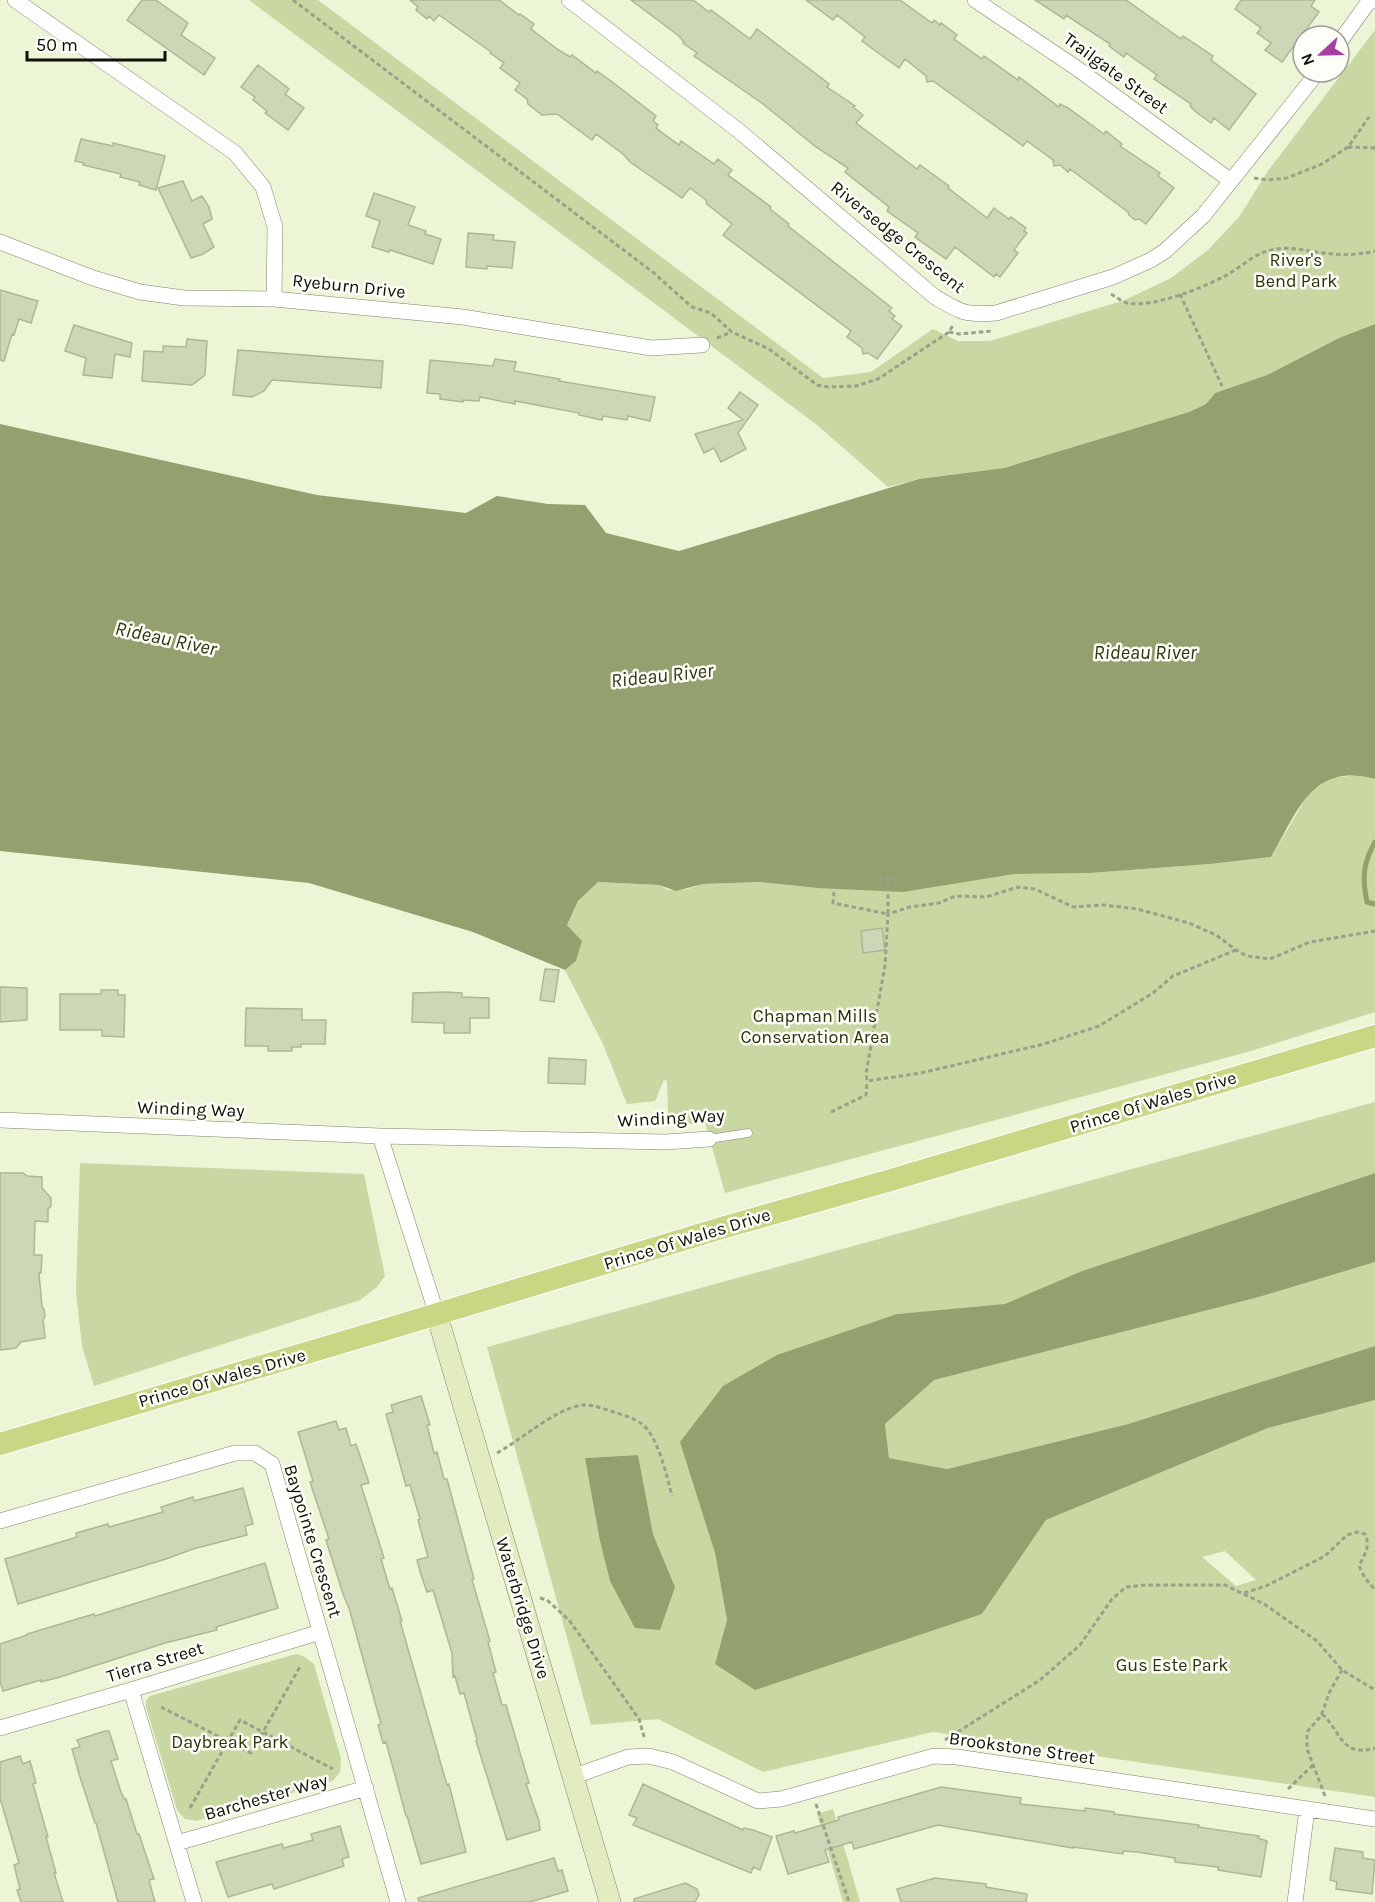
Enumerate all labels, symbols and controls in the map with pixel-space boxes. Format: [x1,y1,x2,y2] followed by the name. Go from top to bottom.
[27,24,165,62] scale bar
[1291,24,1351,84] north arrow
[1059,28,1173,119] street label: Trailgate Street
[36,34,78,56] text: 50 m
[1297,51,1319,68] text: N
[826,176,970,298] street label: Riversedge Crescent
[1255,249,1337,292] park label: River's Bend Park
[291,269,407,303] street label: Ryeburn Drive
[113,617,220,661] water label: Rideau River
[1093,641,1198,664] water label: Rideau River
[610,659,716,692] water label: Rideau River
[740,1005,890,1048] park label: Chapman Mills Conservation Area
[1067,1066,1239,1138] street label: Prince Of Wales Drive
[137,1096,246,1122] street label: Winding Way
[617,1104,726,1132] street label: Winding Way
[601,1203,773,1275] street label: Prince Of Wales Drive
[136,1344,308,1412] street label: Prince Of Wales Drive
[279,1462,347,1620] street label: Baypointe Crescent
[491,1535,555,1681] street label: Waterbridge Drive
[104,1637,206,1687] street label: Tierra Street
[1116,1654,1228,1676] park label: Gus Este Park
[947,1727,1097,1769] street label: Brookstone Street
[171,1731,289,1753] park label: Daybreak Park
[202,1769,331,1825] street label: Barchester Way

